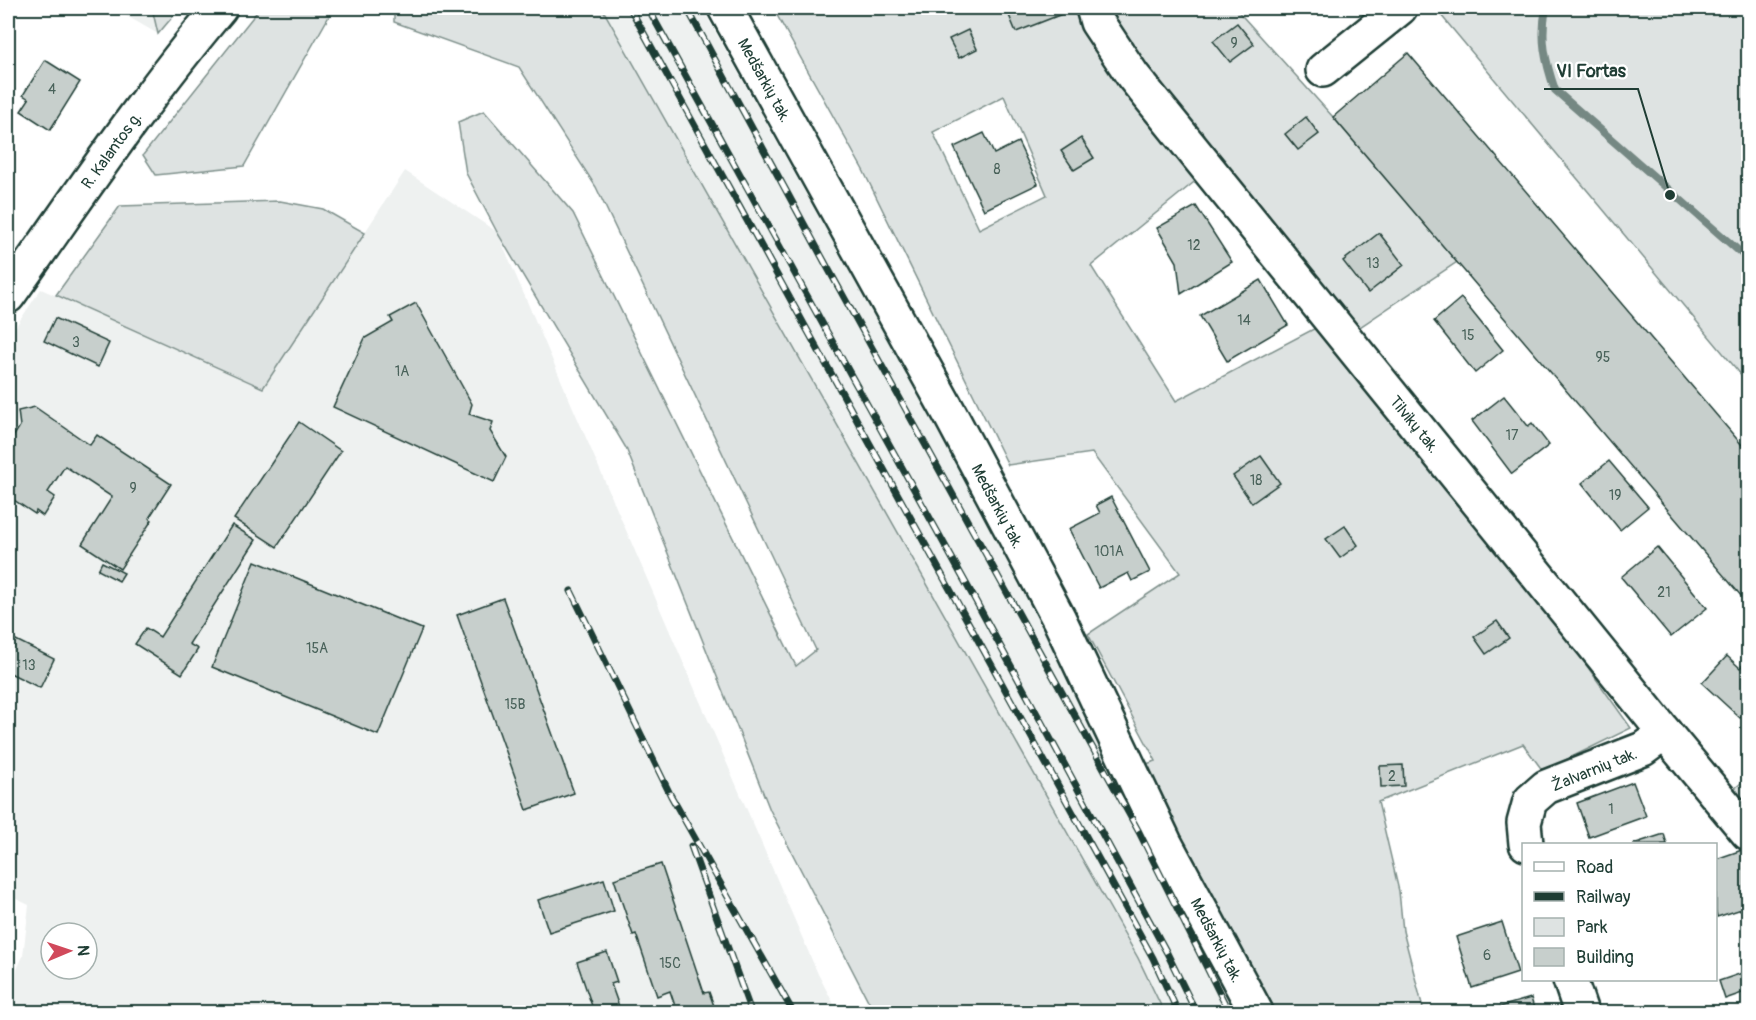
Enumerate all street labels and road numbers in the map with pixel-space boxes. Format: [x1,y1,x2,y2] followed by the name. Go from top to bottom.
[733,35,795,126] street label: Medšarkių tak.
[77,108,146,193] street label: R. Kalantos g.
[1385,392,1443,457] street label: Tilvikų tak.
[966,461,1028,552] street label: Medšarkių tak.
[1549,744,1640,796] street label: Žalvarnių tak.
[1185,895,1247,986] street label: Medšarkių tak.

